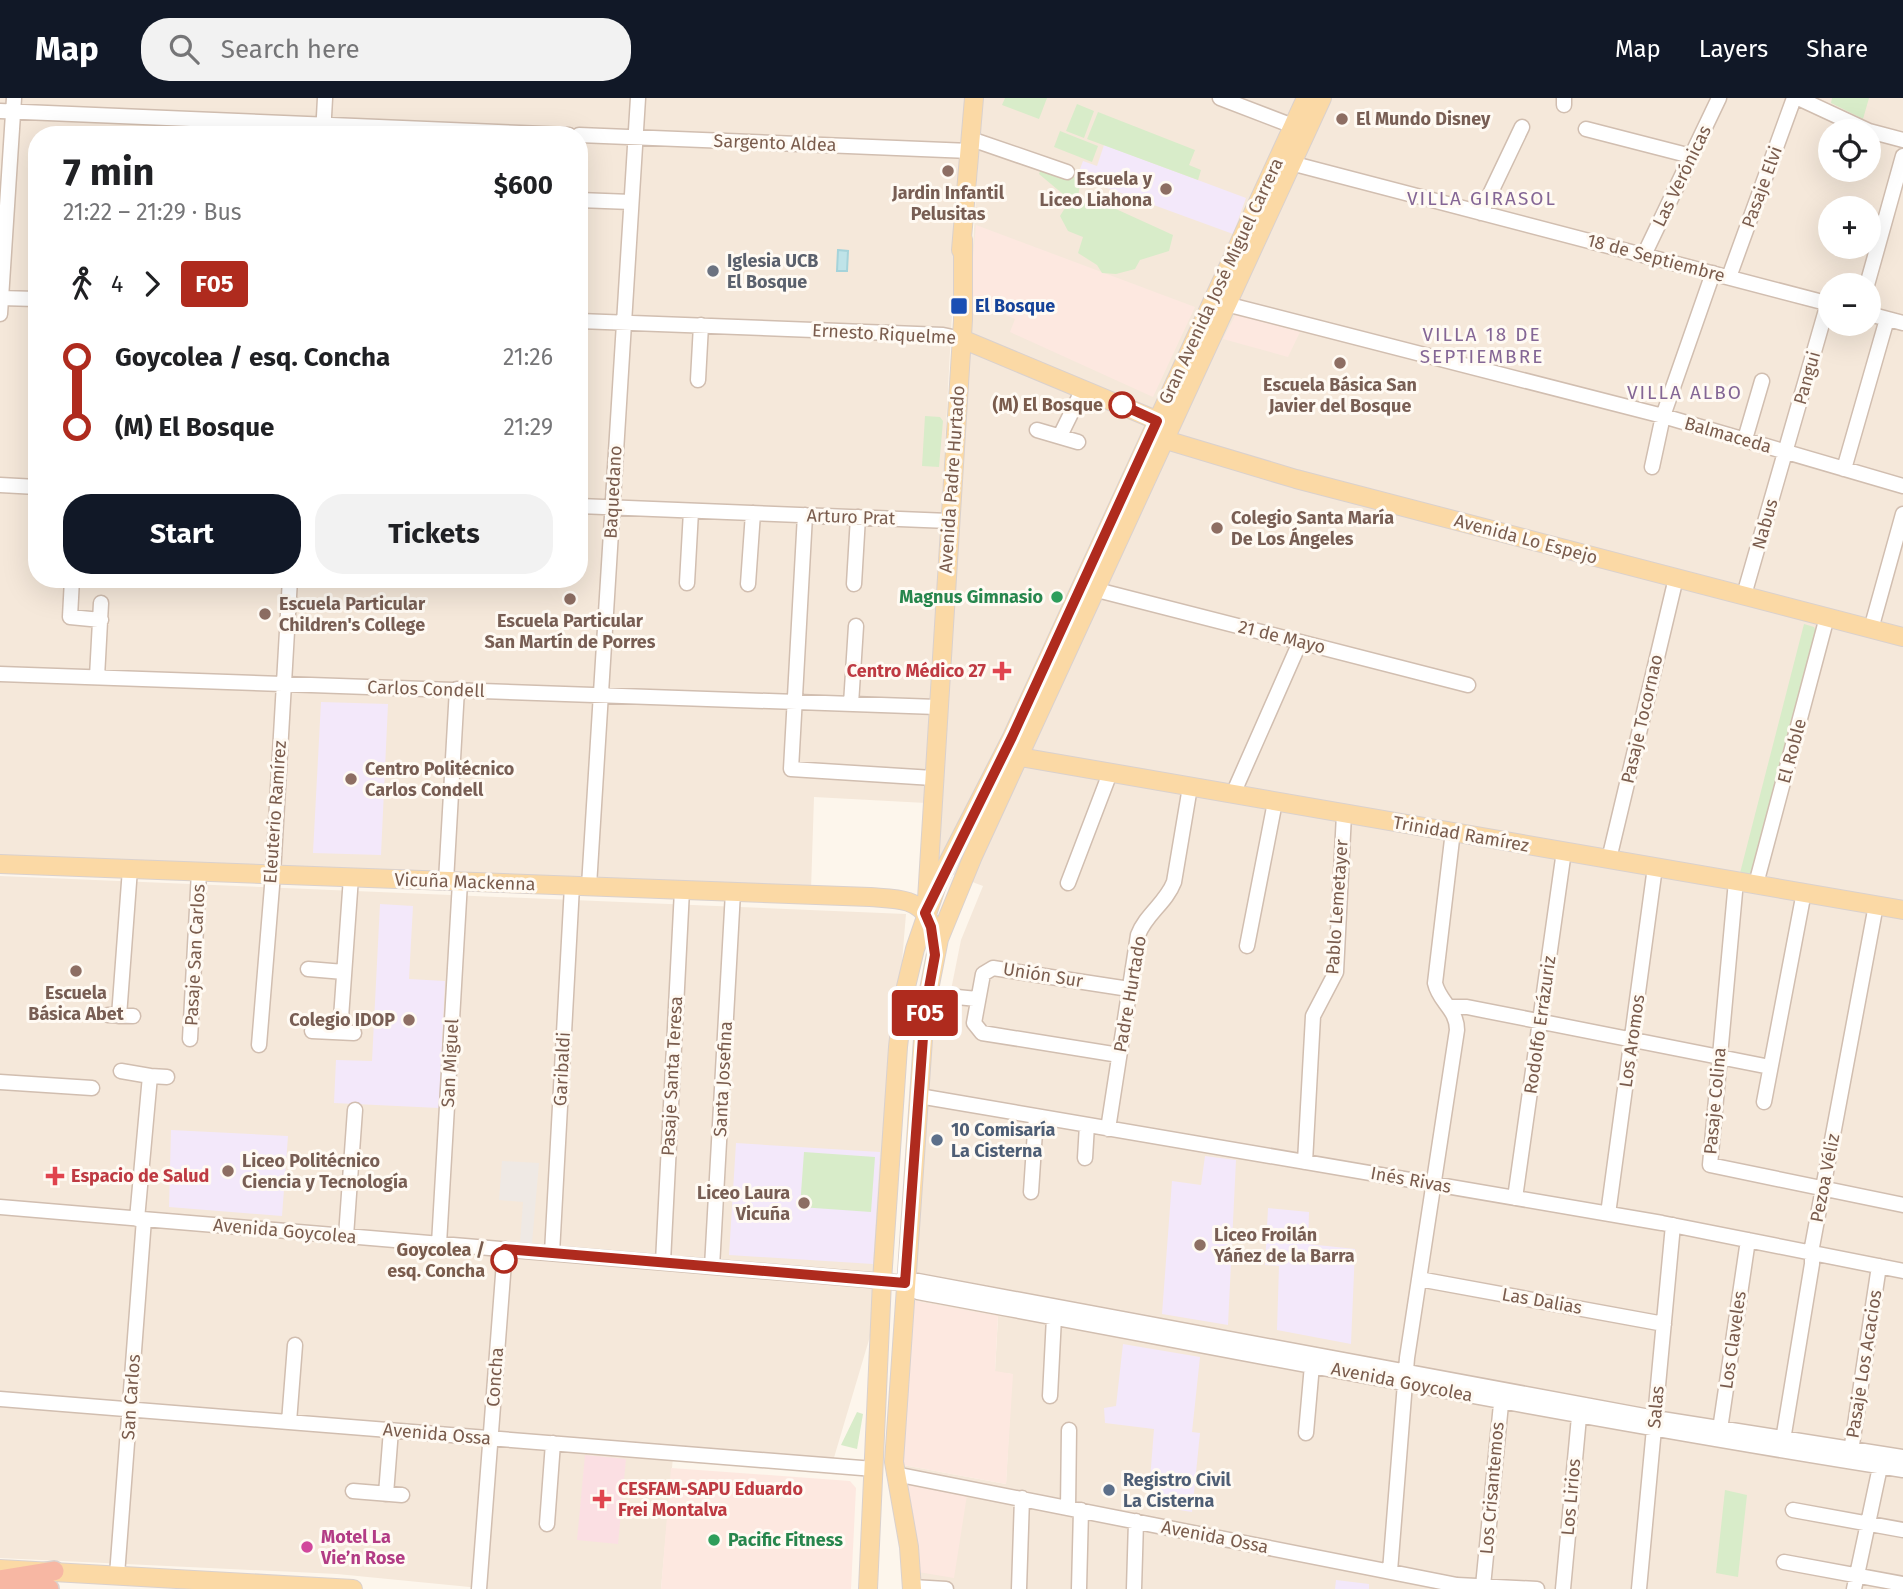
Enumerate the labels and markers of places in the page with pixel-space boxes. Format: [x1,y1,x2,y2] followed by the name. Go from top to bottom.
[1356,108,1491,130] place label: El Mundo Disney
[1334,111,1350,127] marker: El Mundo Disney
[940,163,956,179] marker: Jardin Infantil Pelusitas
[1039,168,1153,211] place label: Escuela y Liceo Liahona
[1158,181,1174,197] marker: Escuela y Liceo Liahona
[891,182,1005,225] place label: Jardin Infantil Pelusitas
[727,250,818,293] place label: Iglesia UCB El Bosque
[705,263,721,279] marker: Iglesia UCB El Bosque
[975,295,1055,317] place label: El Bosque
[949,296,969,316] marker: El Bosque
[1332,355,1348,371] marker: Escuela Básica San Javier del Bosque
[1263,374,1417,417] place label: Escuela Básica San Javier del Bosque
[1109,392,1135,418] marker: (M) El Bosque
[993,394,1103,416] place label: (M) El Bosque
[1231,507,1394,550] place label: Colegio Santa María De Los Ángeles
[1209,520,1225,536] marker: Colegio Santa María De Los Ángeles
[899,586,1043,608] place label: Magnus Gimnasio
[1049,589,1065,605] marker: Magnus Gimnasio
[562,591,578,607] marker: Escuela Particular San Martín de Porres
[279,593,426,636] place label: Escuela Particular Children's College
[257,606,273,622] marker: Escuela Particular Children's College
[484,610,656,653] place label: Escuela Particular San Martín de Porres
[847,660,987,682] place label: Centro Médico 27
[992,661,1012,681] marker: Centro Médico 27
[365,758,514,801] place label: Centro Politécnico Carlos Condell
[343,771,359,787] marker: Centro Politécnico Carlos Condell
[68,963,84,979] marker: Escuela Básica Abet
[28,982,125,1025] place label: Escuela Básica Abet
[289,1009,395,1031] place label: Colegio IDOP
[401,1012,417,1028] marker: Colegio IDOP
[951,1119,1056,1162] place label: 10 Comisaría La Cisterna
[929,1132,945,1148] marker: 10 Comisaría La Cisterna
[242,1150,408,1193] place label: Liceo Politécnico Ciencia y Tecnología
[220,1163,236,1179] marker: Liceo Politécnico Ciencia y Tecnología
[71,1165,209,1187] place label: Espacio de Salud
[45,1166,65,1186] marker: Espacio de Salud
[697,1182,790,1225] place label: Liceo Laura Vicuña
[796,1195,812,1211] marker: Liceo Laura Vicuña
[1213,1224,1355,1267] place label: Liceo Froilán Yáñez de la Barra
[1192,1237,1208,1253] marker: Liceo Froilán Yáñez de la Barra
[387,1239,485,1282] place label: Goycolea / esq. Concha
[491,1247,517,1273] marker: Goycolea / esq. Concha
[1123,1469,1232,1512] place label: Registro Civil La Cisterna
[618,1478,803,1521] place label: CESFAM-SAPU Eduardo Frei Montalva
[1101,1482,1117,1498] marker: Registro Civil La Cisterna
[592,1489,612,1509] marker: CESFAM-SAPU Eduardo Frei Montalva
[320,1526,405,1569] place label: Motel La Vie’n Rose
[728,1529,843,1551] place label: Pacific Fitness
[706,1532,722,1548] marker: Pacific Fitness
[299,1539,315,1555] marker: Motel La Vie’n Rose

